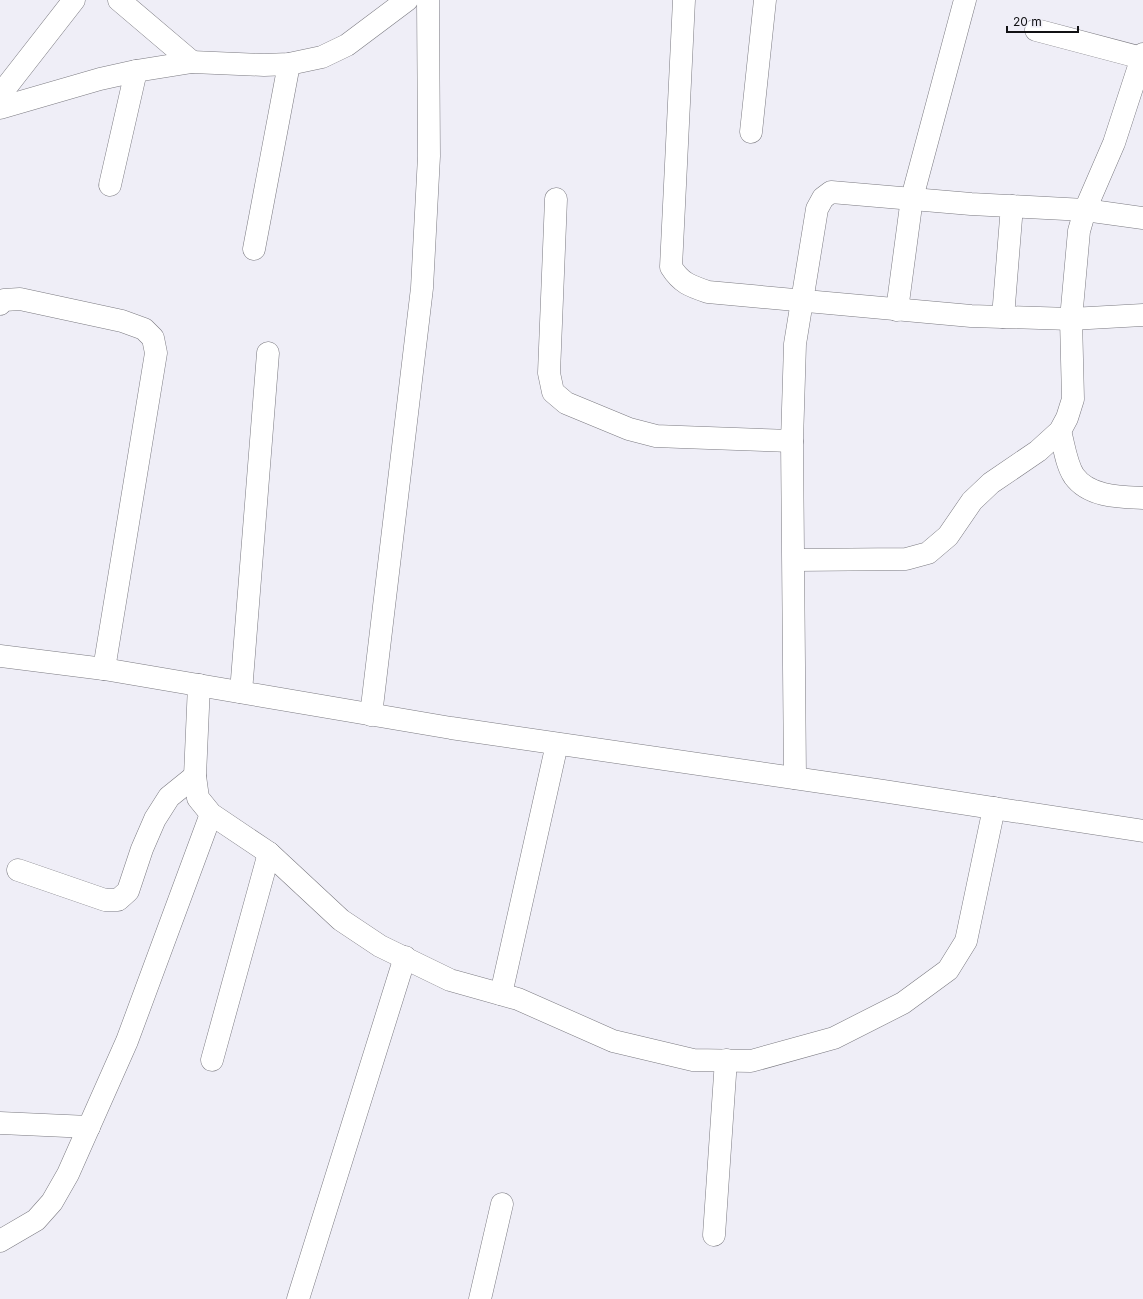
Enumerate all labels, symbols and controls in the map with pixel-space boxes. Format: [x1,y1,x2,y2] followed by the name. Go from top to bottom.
[1007,8,1078,34] scale bar
[1013,14,1042,29] text: 20 m

